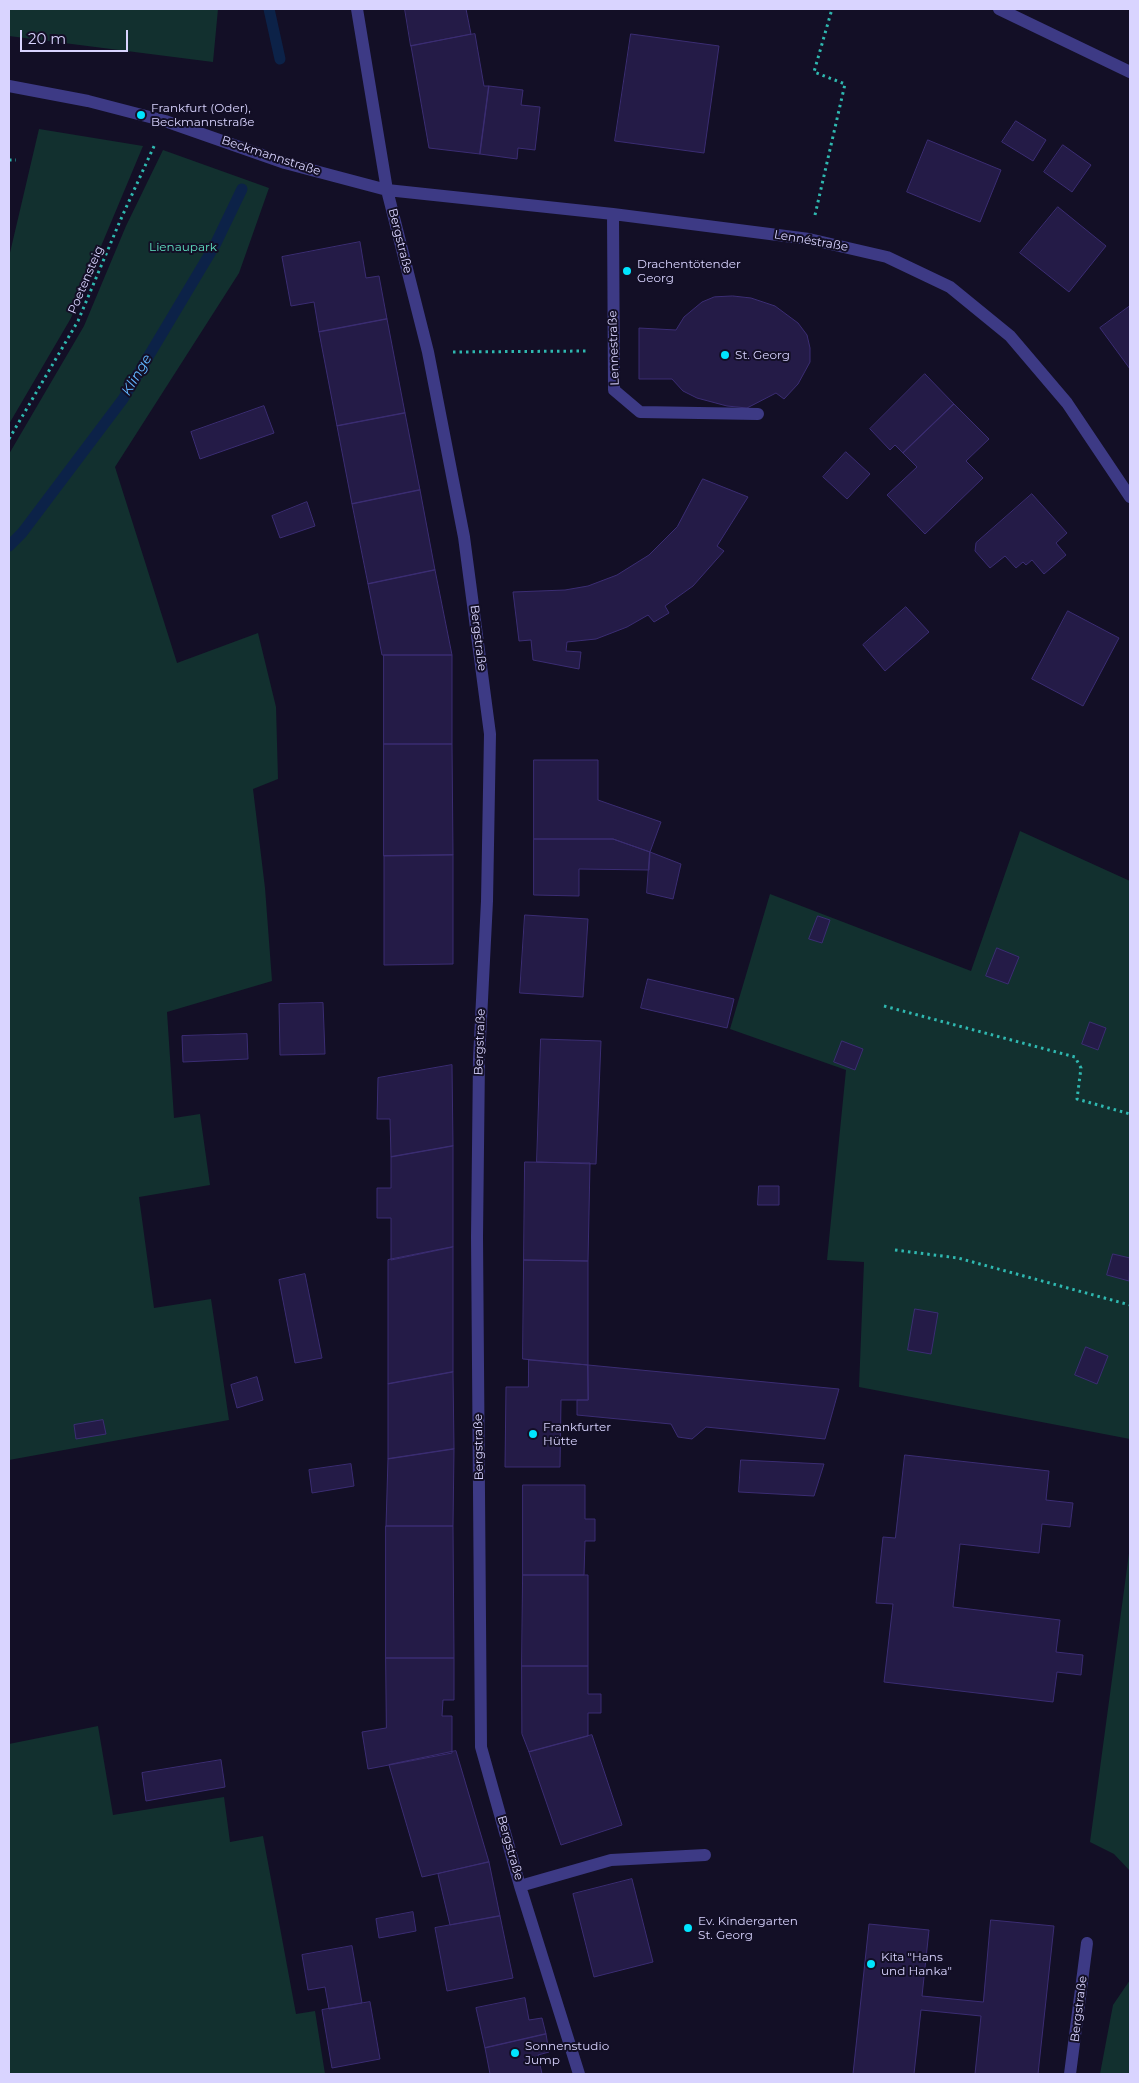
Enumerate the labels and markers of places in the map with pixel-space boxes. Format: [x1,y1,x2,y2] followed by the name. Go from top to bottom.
[151,101,254,129] place label: Frankfurt (Oder), Beckmannstraße
[135,109,147,121] marker: Frankfurt (Oder), Beckmannstraße
[637,257,741,285] place label: Drachentötender Georg
[621,265,633,277] marker: Drachentötender Georg
[735,348,790,362] place label: St. Georg
[719,349,731,361] marker: St. Georg
[543,1420,611,1448] place label: Frankfurter Hütte
[527,1428,539,1440] marker: Frankfurter Hütte
[698,1914,798,1942] place label: Ev. Kindergarten St. Georg
[682,1922,694,1934] marker: Ev. Kindergarten St. Georg
[881,1950,952,1978] place label: Kita "Hans und Hanka"
[865,1958,877,1970] marker: Kita "Hans und Hanka"
[525,2039,609,2067] place label: Sonnenstudio Jump
[509,2047,521,2059] marker: Sonnenstudio Jump

